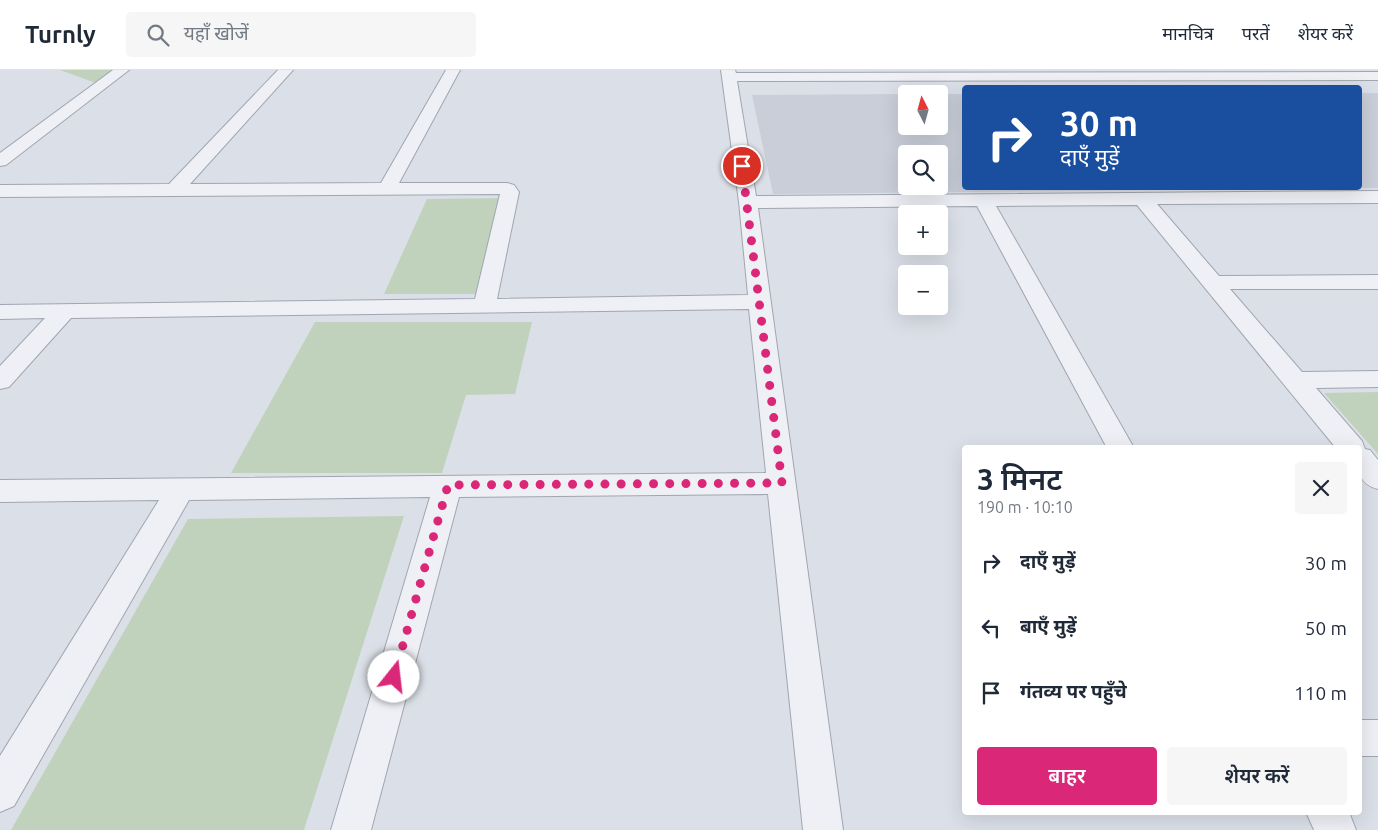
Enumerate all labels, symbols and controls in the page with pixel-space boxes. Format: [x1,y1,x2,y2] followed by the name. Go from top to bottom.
[126,12,476,57] search box
[25,21,96,48] text: Turnly
[144,21,172,49] icon: search
[184,22,249,44] text: यहाँ खोजें
[1162,23,1214,43] text: मानचित्र
[1242,23,1270,43] text: परतें
[1298,23,1353,43] text: शेयर करें
[898,85,948,135] north arrow
[898,85,948,315] map controls
[1060,103,1138,143] text: 30 m
[977,105,1042,170] icon: right
[1060,144,1120,169] text: दाएँ मुड़ें
[721,145,763,187] pin
[898,145,948,195] button: search
[728,152,756,180] icon: arrive
[898,205,948,255] button: +
[898,265,948,315] button: −
[977,462,1062,496] text: 3 मिनट
[1295,462,1347,514] button: close
[977,498,1073,516] text: 190 m · 10:10
[977,549,1005,577] icon: right
[1020,550,1076,572] text: दाएँ मुड़ें
[1305,552,1347,574] text: 30 m
[977,614,1005,642] icon: left
[1020,615,1077,637] text: बाएँ मुड़ें
[1305,617,1347,639] text: 50 m
[367,650,419,702] position arrow
[977,679,1005,707] icon: arrive
[1020,680,1127,702] text: गंतव्य पर पहुँचे
[1294,682,1347,704] text: 110 m
[977,747,1157,805] button: बाहर
[1167,747,1347,805] button: शेयर करें

